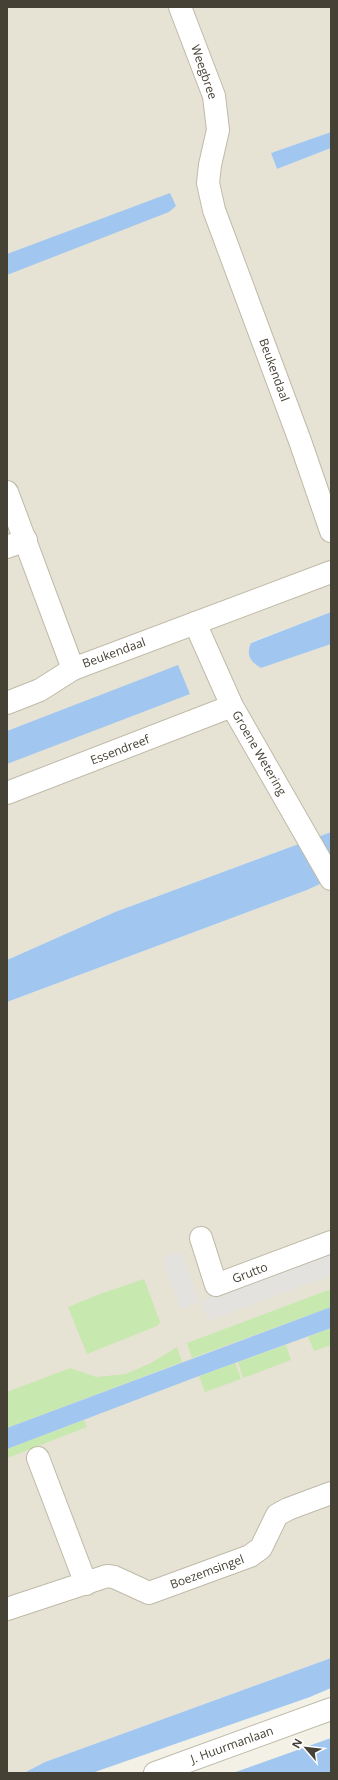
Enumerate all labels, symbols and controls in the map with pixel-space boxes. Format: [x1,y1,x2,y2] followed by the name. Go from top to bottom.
[187,42,222,102] street label: Weegbree
[255,336,294,404] street label: Beukendaal
[80,633,148,672] street label: Beukendaal
[228,707,291,799] street label: Groene Wetering
[88,730,153,769] street label: Essendreef
[230,1258,270,1287] street label: Grutto
[167,1550,246,1593] street label: Boezemsingel
[187,1722,276,1768] street label: J. Huurmanlaan
[286,1728,326,1768] north arrow
[288,1736,305,1751] text: N

